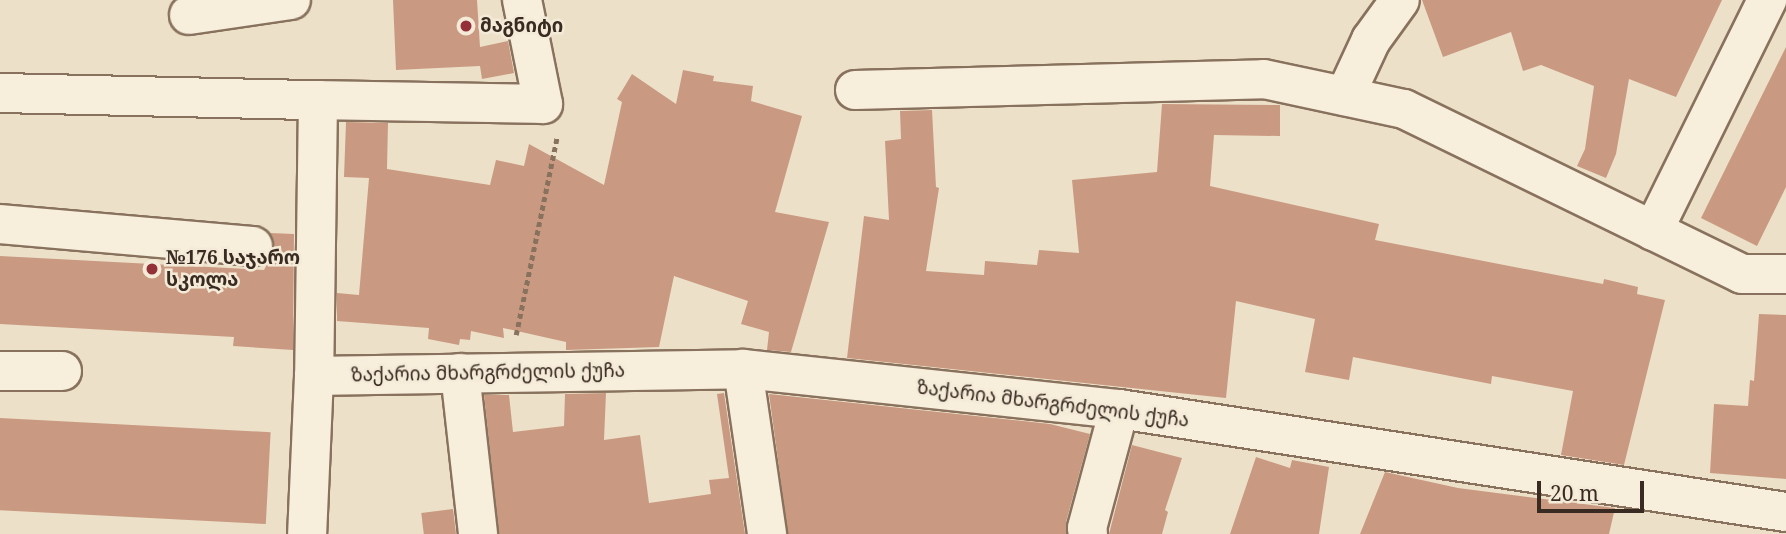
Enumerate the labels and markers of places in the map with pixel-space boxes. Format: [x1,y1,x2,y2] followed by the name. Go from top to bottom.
[480,15,563,37] place label: მაგნიტი
[458,18,474,34] marker: მაგნიტი
[166,247,300,291] place label: №176 საჯარო სკოლა
[144,261,160,277] marker: №176 საჯარო სკოლა

